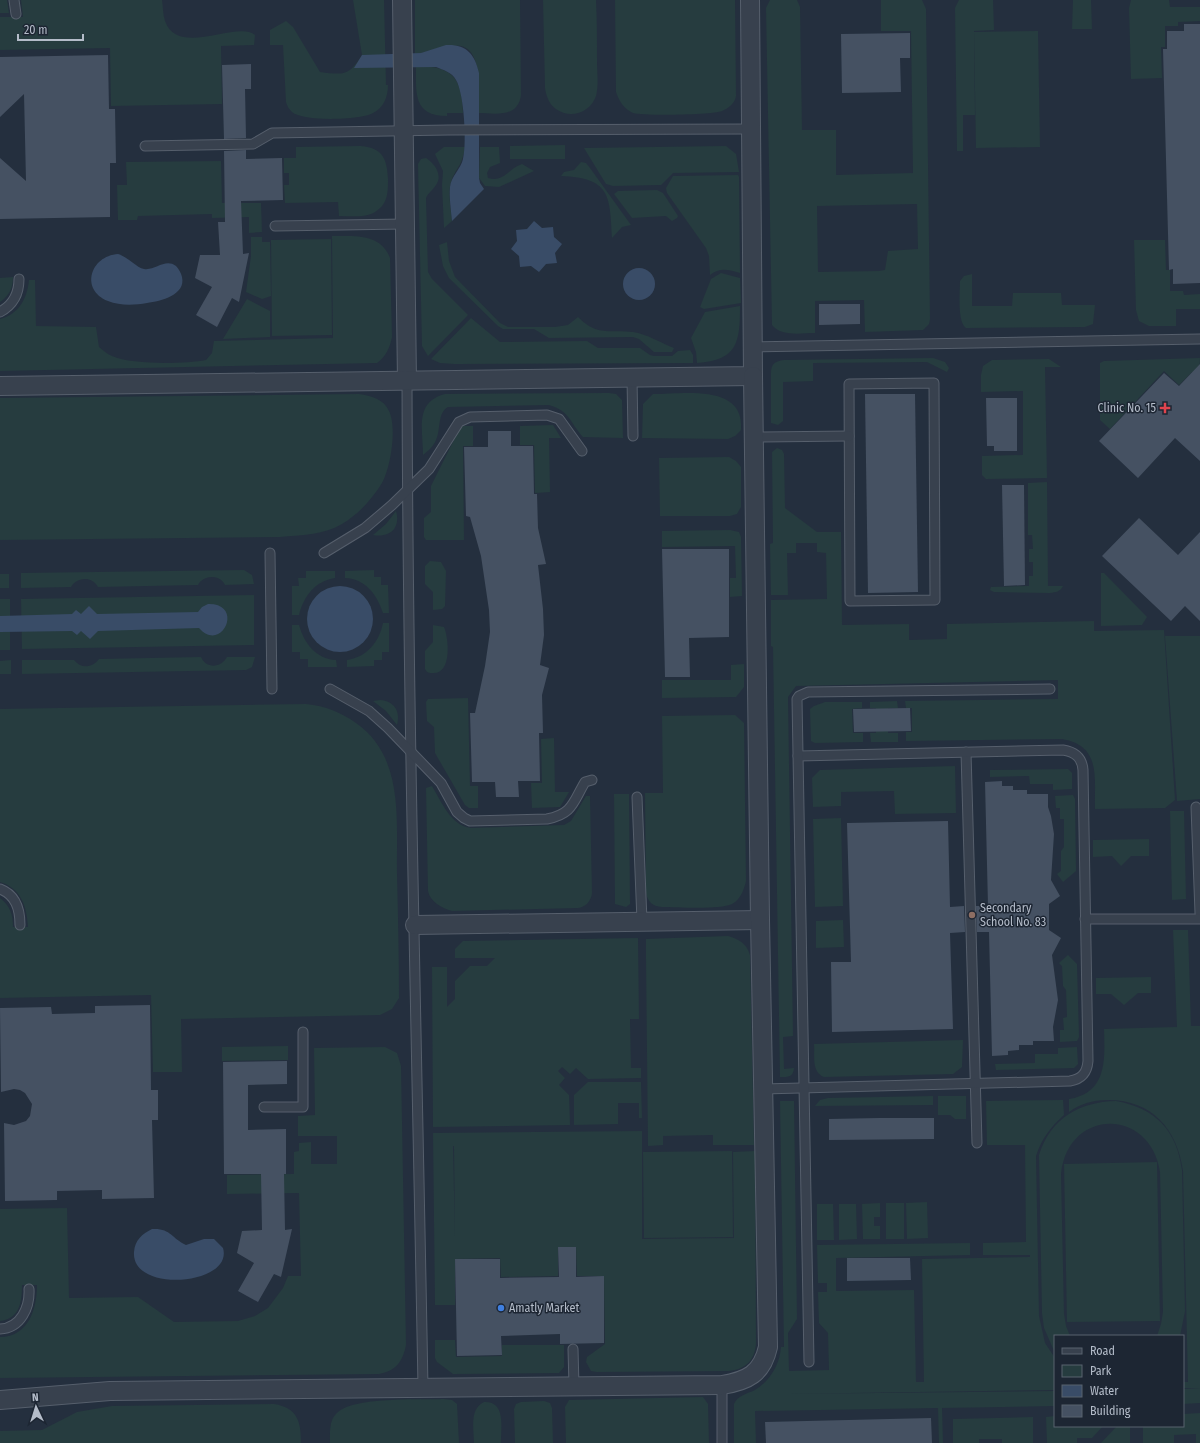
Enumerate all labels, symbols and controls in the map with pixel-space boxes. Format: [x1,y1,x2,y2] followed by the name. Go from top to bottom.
[18,16,83,42] scale bar
[24,23,48,37] text: 20 m
[1097,401,1156,415] place label: Clinic No. 15
[1159,402,1171,414] marker: Clinic No. 15
[980,901,1046,929] place label: Secondary School No. 83
[967,910,977,920] marker: Secondary School No. 83
[509,1301,579,1315] place label: Amatly Market
[496,1303,506,1313] marker: Amatly Market
[1054,1335,1184,1427] legend
[1090,1344,1115,1358] text: Road
[1090,1364,1112,1378] text: Park
[1090,1384,1119,1398] text: Water
[16,1387,56,1427] north arrow
[32,1391,39,1404] text: N
[1090,1404,1131,1418] text: Building

